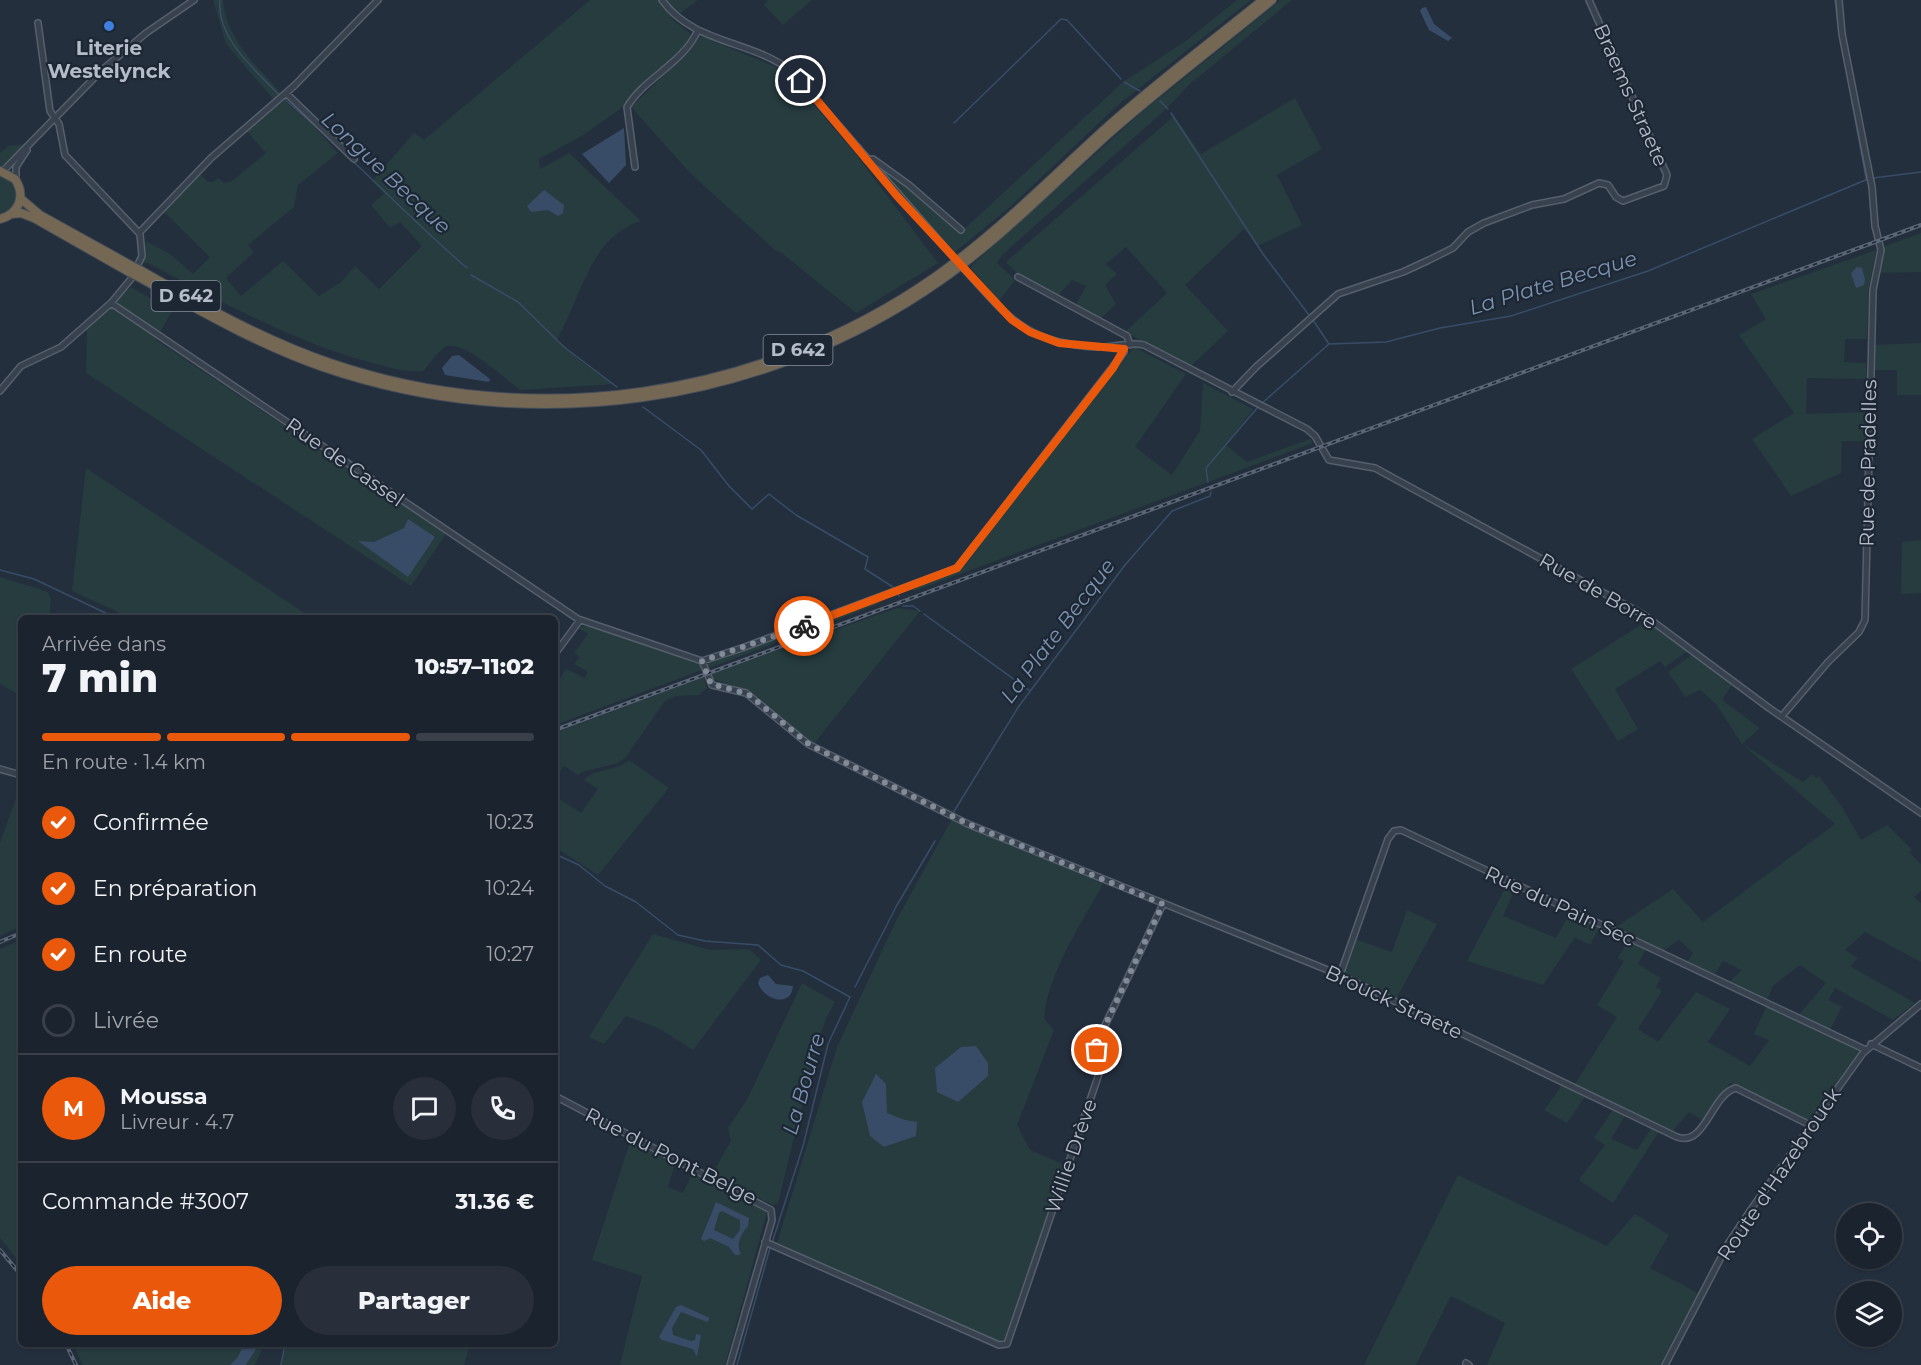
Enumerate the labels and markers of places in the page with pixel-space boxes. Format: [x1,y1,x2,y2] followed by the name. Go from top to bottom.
[102,19,116,33] marker: Literie Westelynck
[47,36,171,83] place label: Literie Westelynck
[775,55,826,106] pin
[1071,1024,1122,1075] pin

